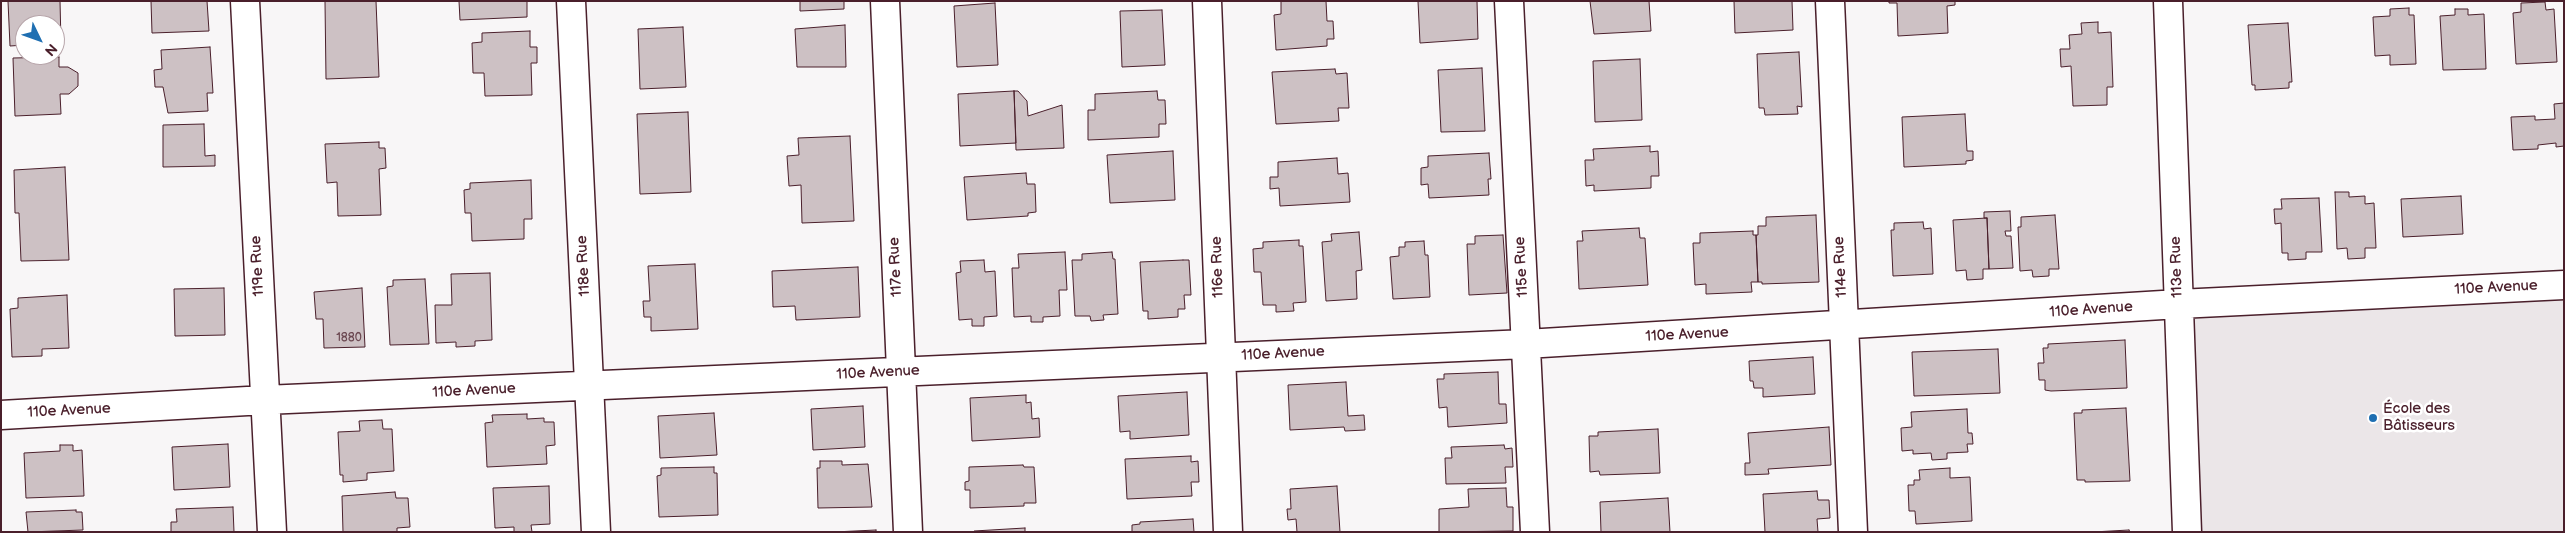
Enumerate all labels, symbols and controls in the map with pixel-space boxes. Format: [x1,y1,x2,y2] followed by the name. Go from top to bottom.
[15,15,65,65] north arrow
[41,40,61,59] text: N
[247,235,269,297] street label: 119e Rue
[573,235,595,297] street label: 118e Rue
[1208,236,1228,298] street label: 116e Rue
[1511,236,1533,298] street label: 115e Rue
[1830,236,1852,298] street label: 114e Rue
[2167,236,2187,298] street label: 113e Rue
[885,237,907,297] street label: 117e Rue
[2454,277,2538,299] street label: 110e Avenue
[2049,298,2133,322] street label: 110e Avenue
[1645,324,1729,346] street label: 110e Avenue
[336,331,362,345] house number: 1880
[1241,343,1325,365] street label: 110e Avenue
[836,362,920,384] street label: 110e Avenue
[432,380,516,402] street label: 110e Avenue
[27,400,111,422] street label: 110e Avenue
[2383,400,2455,435] place label: École des Bâtisseurs
[2367,412,2379,424] marker: École des Bâtisseurs

